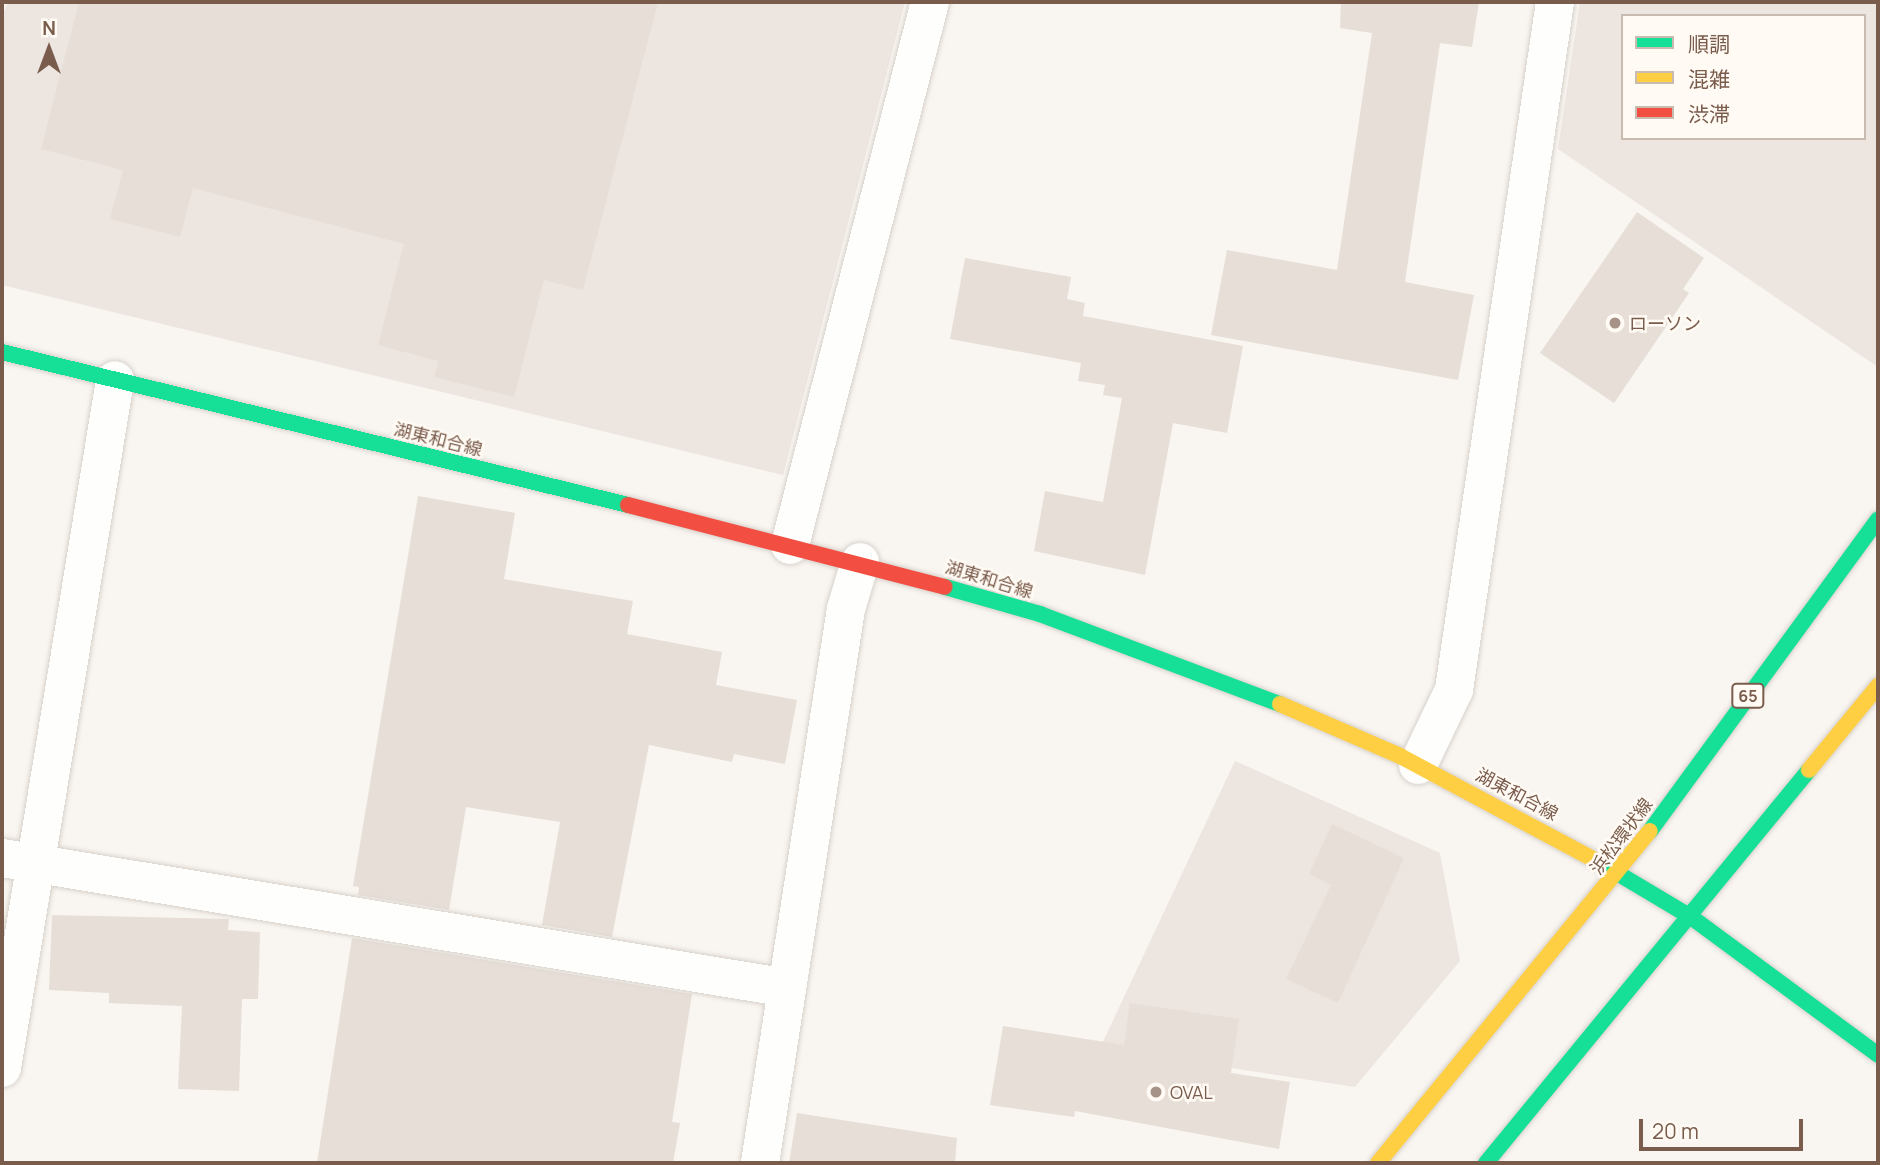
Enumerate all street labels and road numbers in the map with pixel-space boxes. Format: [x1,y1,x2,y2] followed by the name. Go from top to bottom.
[392,418,484,460] street label: 湖東和合線
[943,556,1035,602] street label: 湖東和合線
[1730,684,1766,708] road number: 65
[1472,763,1562,825] street label: 湖東和合線
[1585,794,1657,878] street label: 浜松環状線

